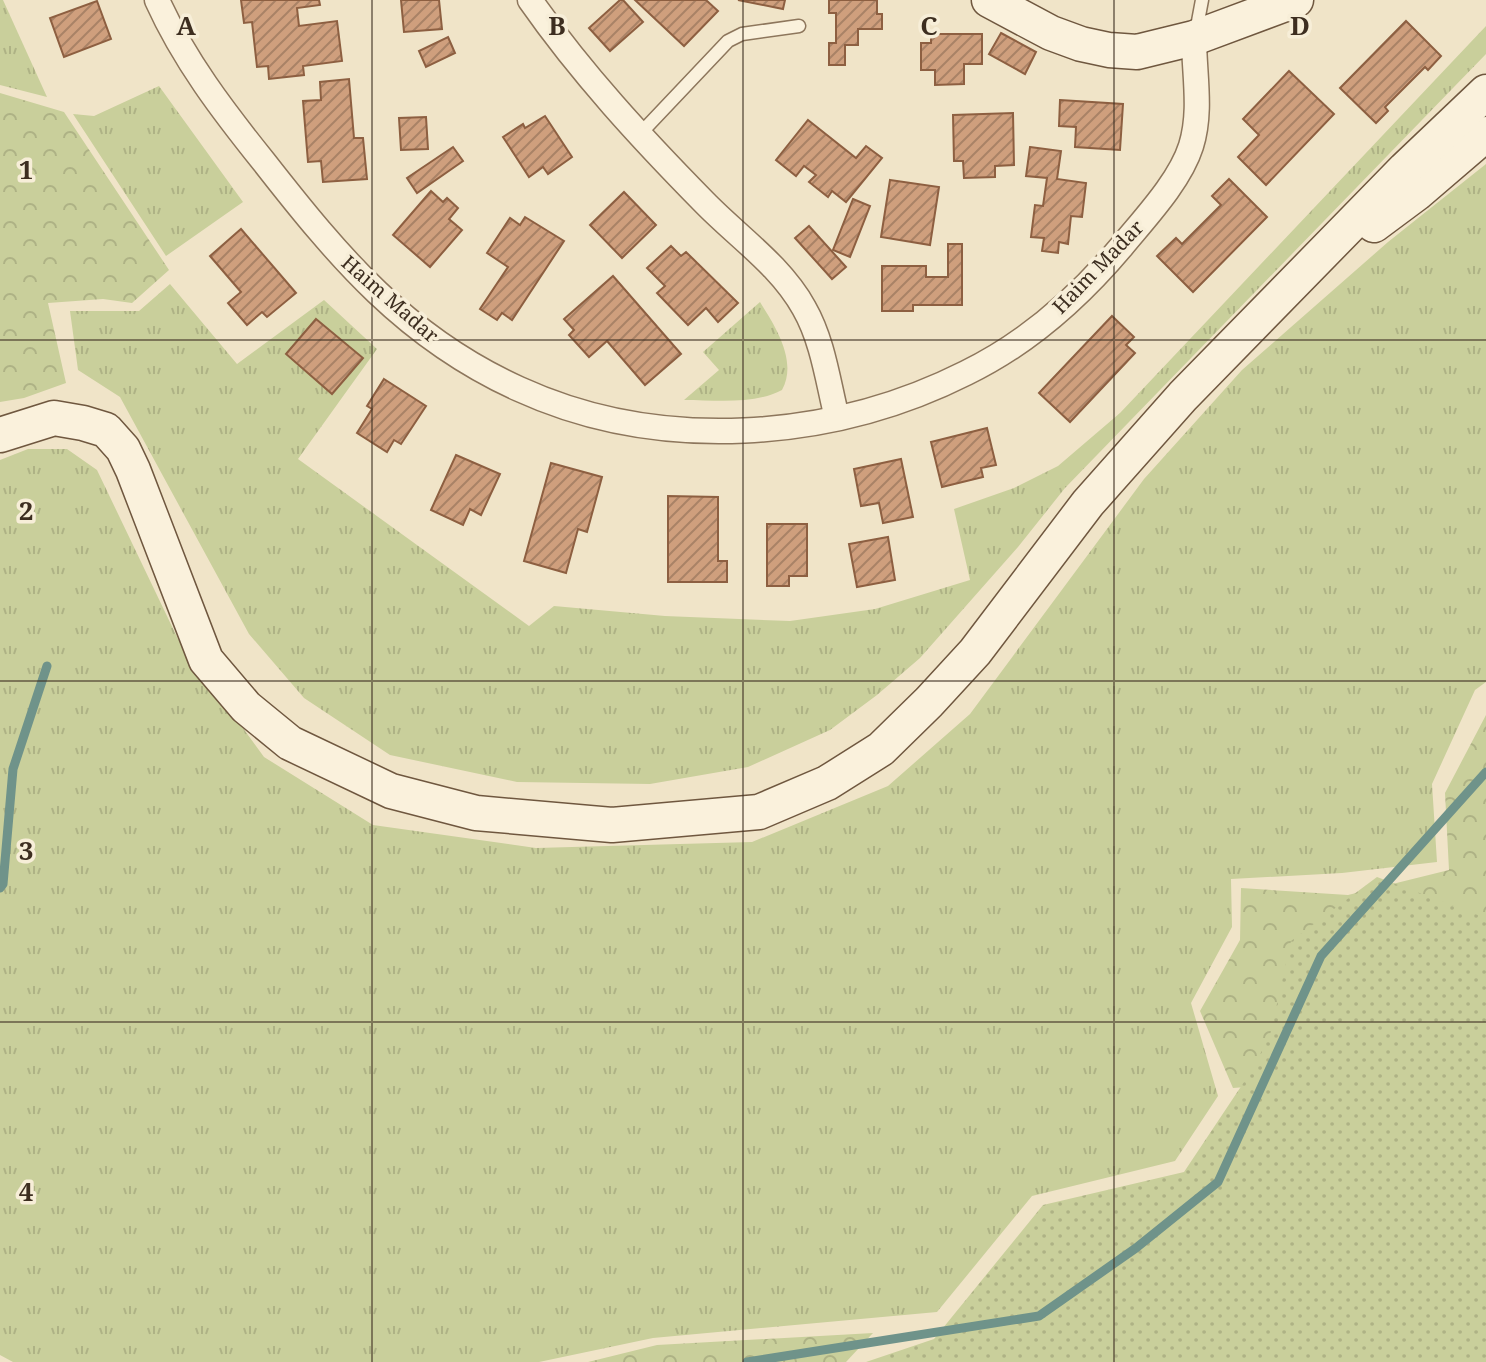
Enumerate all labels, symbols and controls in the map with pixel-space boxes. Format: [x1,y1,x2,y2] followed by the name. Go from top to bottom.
[176,7,196,43] text: A
[548,7,566,43] text: B
[920,7,938,43] text: C
[1290,7,1310,43] text: D
[19,151,33,187] text: 1
[1046,213,1150,319] street label: Haim Madar
[336,249,445,349] street label: Haim Madar
[19,492,33,528] text: 2
[19,832,33,868] text: 3
[19,1173,34,1209] text: 4

